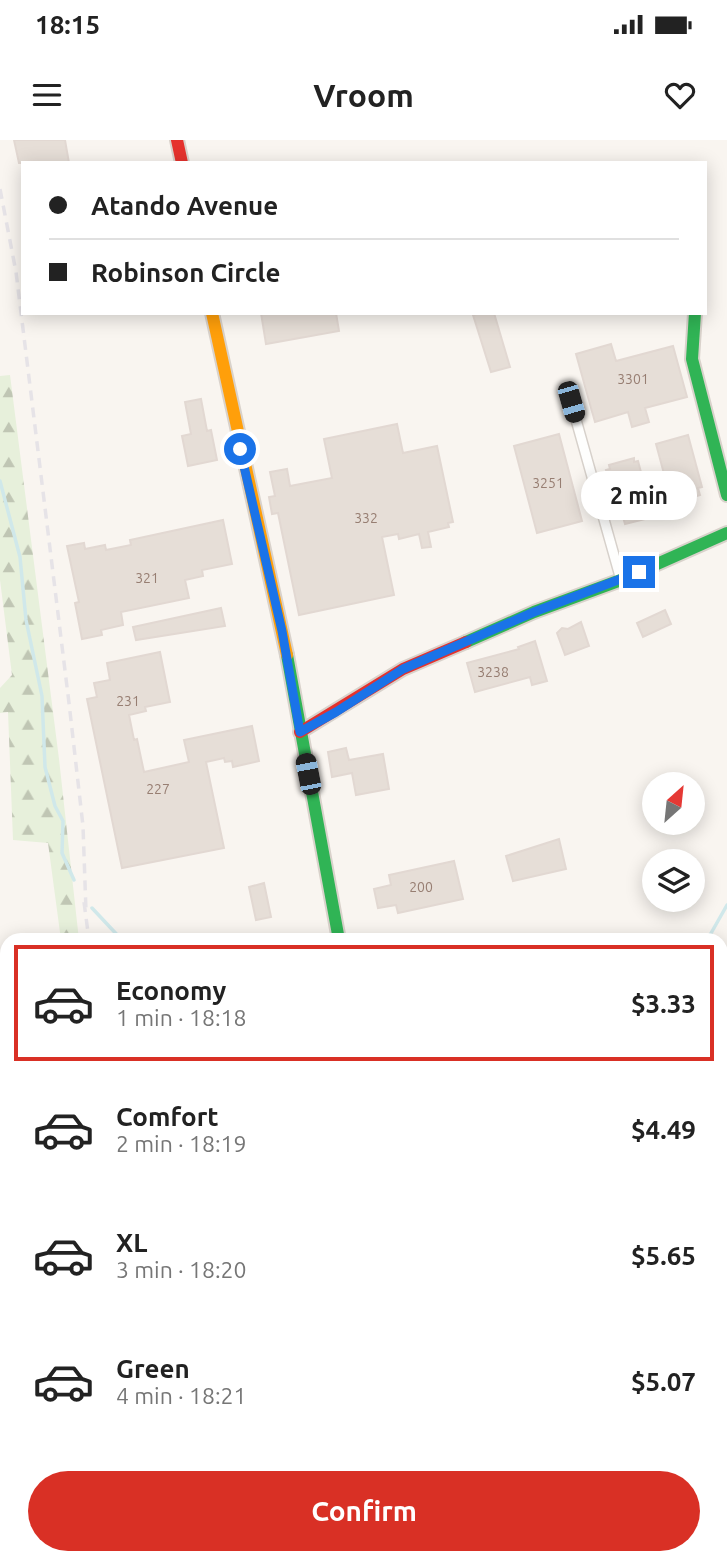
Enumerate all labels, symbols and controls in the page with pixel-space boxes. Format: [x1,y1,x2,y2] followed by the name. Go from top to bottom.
[35,10,100,39] text: 18:15
[28,76,66,114] icon: menu
[661,76,699,114] icon: heart
[313,77,414,113] text: Vroom
[91,191,278,220] text: Atando Avenue
[91,258,280,287] text: Robinson Circle
[617,371,649,387] house number: 3301
[556,379,587,425] car
[224,433,256,465] route start
[581,470,697,520] callout: 2 min
[532,475,564,491] house number: 3251
[610,483,668,508] text: 2 min
[354,510,378,526] house number: 332
[623,556,655,588] route end
[135,570,159,586] house number: 321
[477,664,509,680] house number: 3238
[116,693,140,709] house number: 231
[294,751,323,797] car
[642,772,705,835] north arrow
[642,772,705,912] map controls
[146,781,170,797] house number: 227
[642,849,705,912] button: layers
[409,879,433,895] house number: 200
[32,972,95,1035] icon: car
[116,976,226,1005] text: Economy
[631,989,696,1018] text: $3.33
[116,1005,247,1030] text: 1 min · 18:18
[32,1098,95,1161] icon: car
[116,1102,219,1131] text: Comfort
[631,1115,696,1144] text: $4.49
[116,1131,247,1156] text: 2 min · 18:19
[32,1224,95,1287] icon: car
[116,1228,147,1257] text: XL
[631,1241,696,1270] text: $5.65
[116,1257,247,1282] text: 3 min · 18:20
[32,1350,95,1413] icon: car
[116,1354,190,1383] text: Green
[631,1367,696,1396] text: $5.07
[116,1383,247,1408] text: 4 min · 18:21
[28,1471,700,1551] button: Confirm

